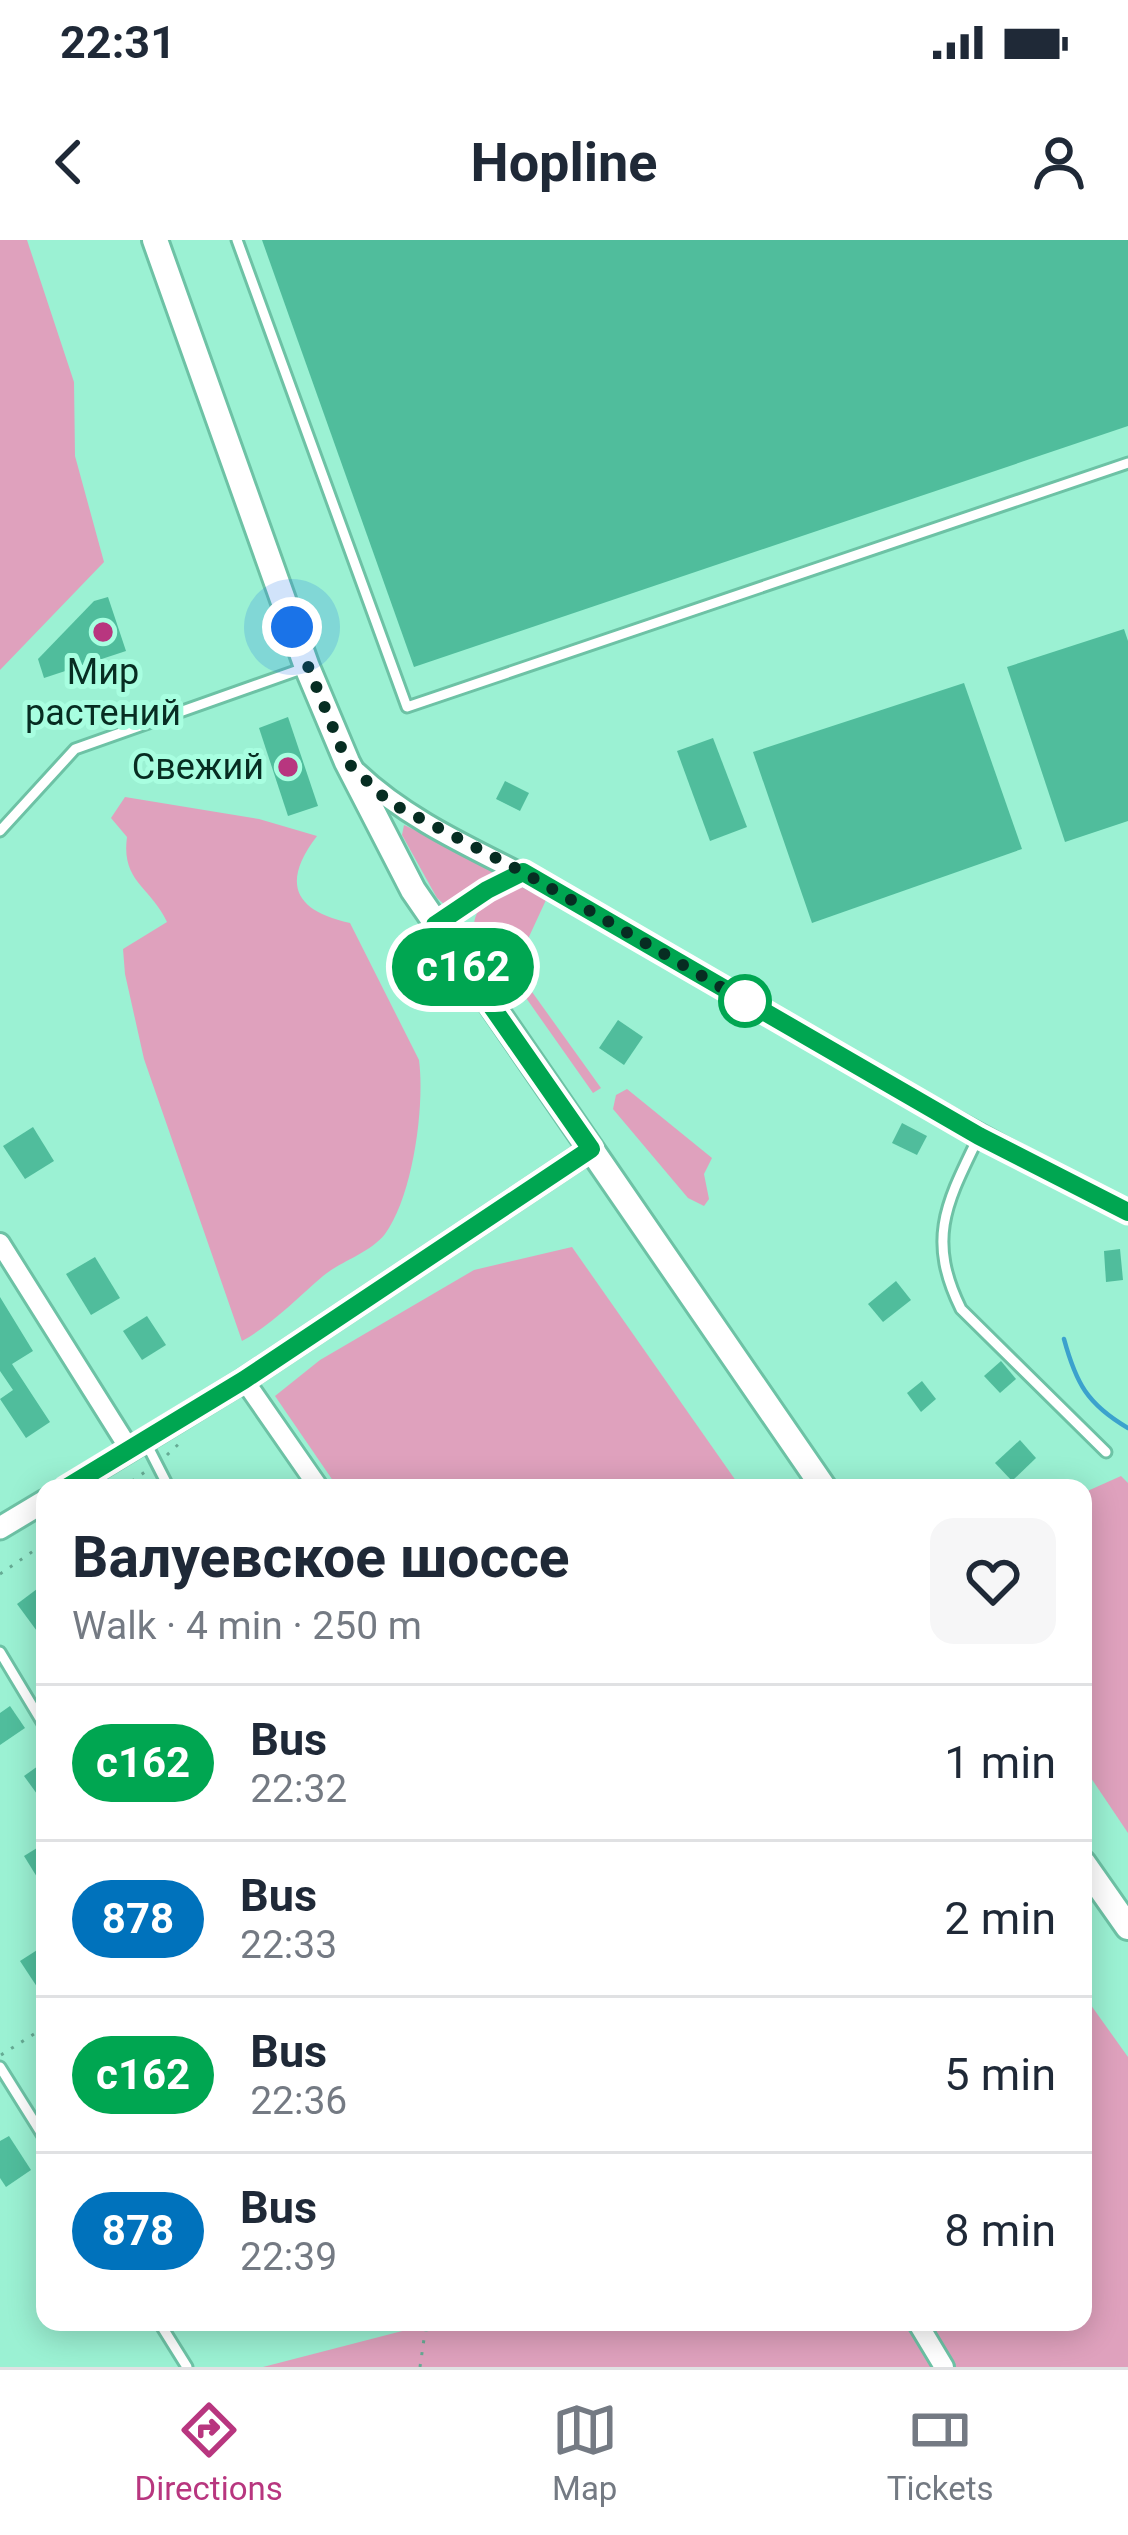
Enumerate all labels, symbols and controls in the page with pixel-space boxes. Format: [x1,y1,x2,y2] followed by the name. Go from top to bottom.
[60,16,176,69] text: 22:31
[36,129,102,195] icon: back
[1026,129,1092,195] icon: person
[471,131,658,194] text: Hopline
[262,597,322,657] your location
[90,619,116,645] marker: Мир растений
[25,651,181,734] place label: Мир растений
[132,746,264,788] place label: Свежий
[275,754,301,780] marker: Свежий
[379,928,547,1006] line badge: с162
[416,942,510,991] text: с162
[720,976,770,1026] unlabelled marker
[930,1518,1056,1644] button: heart
[72,1524,570,1591] text: Валуевское шоссе
[72,1603,422,1649] text: Walk · 4 min · 250 m
[250,1713,327,1766] text: Bus
[944,1736,1056,1789] text: 1 min
[96,1738,190,1787] text: с162
[250,1766,347,1812] text: 22:32
[240,1869,317,1922] text: Bus
[944,1892,1056,1945] text: 2 min
[102,1894,174,1943] text: 878
[240,1922,337,1968] text: 22:33
[250,2025,327,2078] text: Bus
[944,2048,1056,2101] text: 5 min
[96,2050,190,2099] text: с162
[250,2078,347,2124] text: 22:36
[240,2181,317,2234] text: Bus
[944,2204,1056,2257] text: 8 min
[102,2206,174,2255] text: 878
[240,2234,337,2280] text: 22:39
[135,2397,283,2508] tab: Directions
[552,2397,618,2508] tab: Map
[887,2397,993,2508] tab: Tickets

